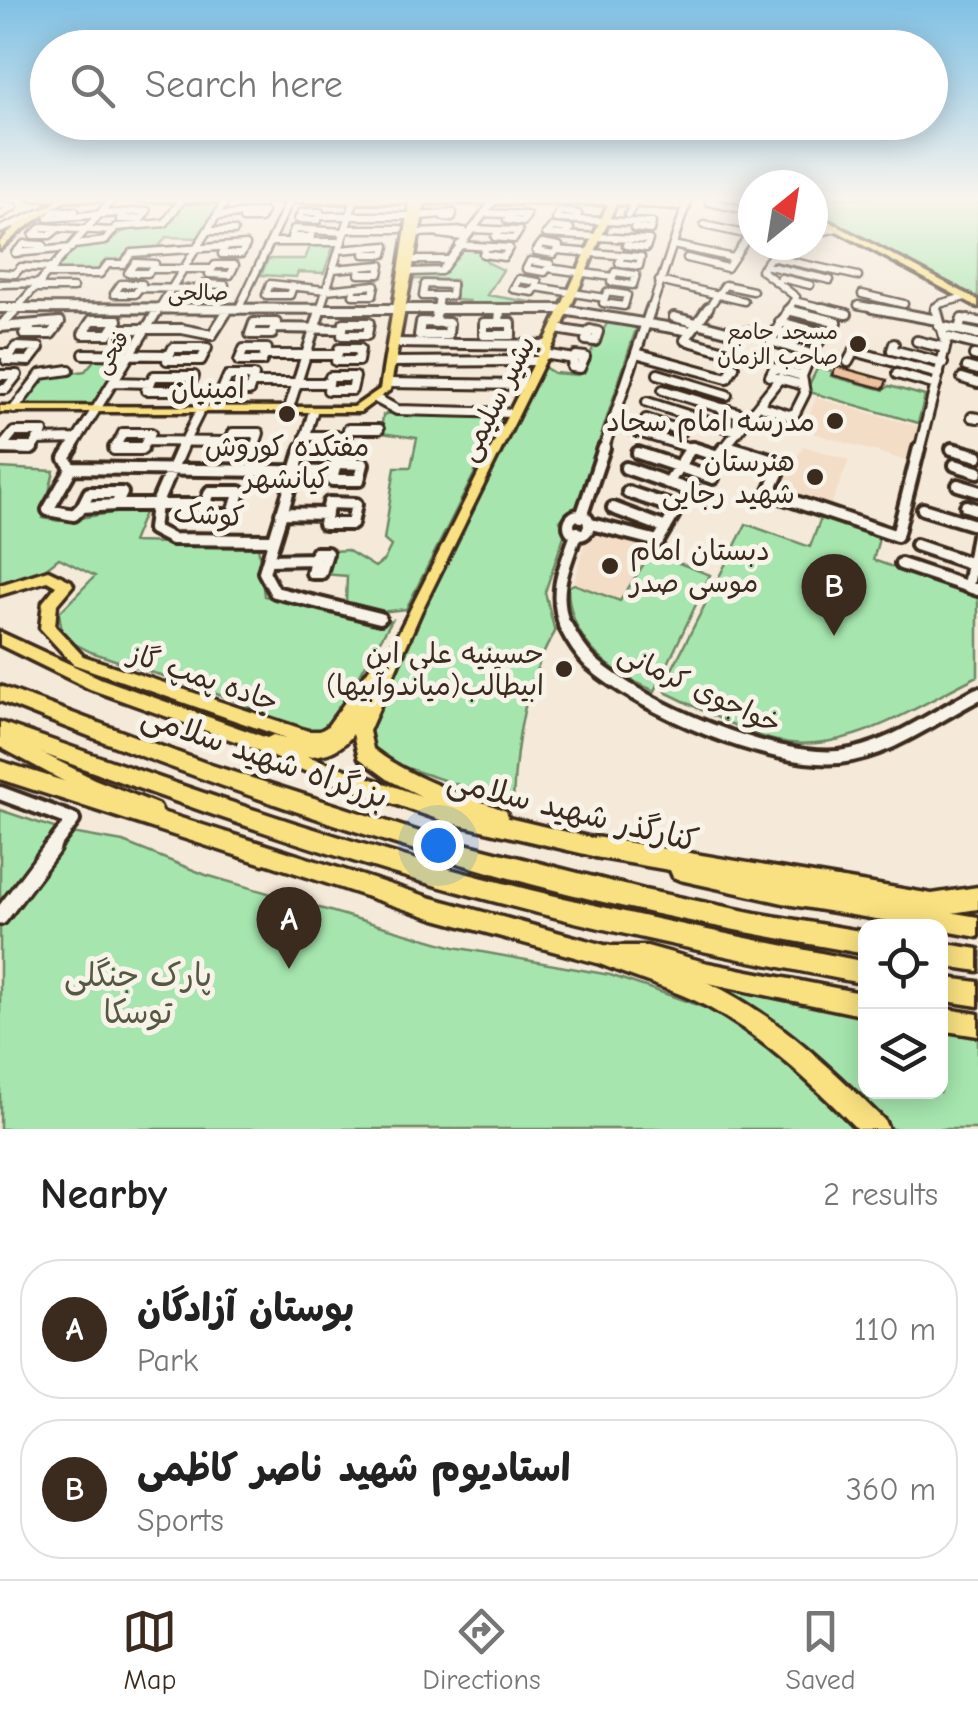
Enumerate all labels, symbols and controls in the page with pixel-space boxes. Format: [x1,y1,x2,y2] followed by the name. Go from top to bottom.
[30,30,948,140] search box
[65,58,120,113] icon: search
[145,63,343,107] text: Search here
[738,170,828,260] north arrow
[168,280,228,307] street label: صالحی
[717,319,838,370] place label: مسجد جامع صاحب الزمان
[89,326,136,379] street label: فتحی
[452,330,543,467] street label: بشیر سلیمی
[847,333,869,355] marker: مسجد جامع صاحب الزمان
[171,373,245,405] street label: امینیان
[276,403,298,425] marker: مفتکده کوروش کیانشهر
[606,406,815,443] place label: مدرسه امام سجاد
[824,410,846,432] marker: مدرسه امام سجاد
[205,431,369,495] place label: مفتکده کوروش کیانشهر
[662,446,795,511] place label: هنرستان شهید رجایی
[804,466,826,488] marker: هنرستان شهید رجایی
[172,497,245,533] street label: کوشک
[628,535,770,600] place label: دبستان امام موسی صدر
[802,554,866,636] pin: B
[599,555,621,577] marker: دبستان امام موسی صدر
[122,636,283,720] street label: جاده پمپ گاز
[613,637,786,741] street label: خواجوی کرمانی
[326,638,544,703] place label: حسینیه علی ابن ابیطالب(میاندوآبیها)
[553,658,575,680] marker: حسینیه علی ابن ابیطالب(میاندوآبیها)
[136,697,393,818] street label: بزرگراه شهید سلامی
[443,761,702,862] street label: کنارگذر شهید سلامی
[413,820,464,871] your location
[256,886,322,969] pin: A
[858,919,948,1099] map controls
[858,919,948,1009] button: locate
[64,957,212,1031] park label: پارک جنگلی توسکا
[858,1009,948,1099] button: layers
[40,1170,167,1219] text: Nearby
[823,1176,938,1213] text: 2 results
[137,1287,354,1331] text: بوستان آزادگان
[66,1311,83,1348] text: A
[854,1311,936,1348] text: 110 m
[137,1342,198,1379] text: Park
[137,1447,571,1491] text: استادیوم شهید ناصر کاظمی
[65,1471,84,1508] text: B
[846,1471,936,1508] text: 360 m
[137,1502,224,1539] text: Sports
[122,1604,177,1696] tab: Map
[422,1604,541,1696] tab: Directions
[786,1604,856,1696] tab: Saved

